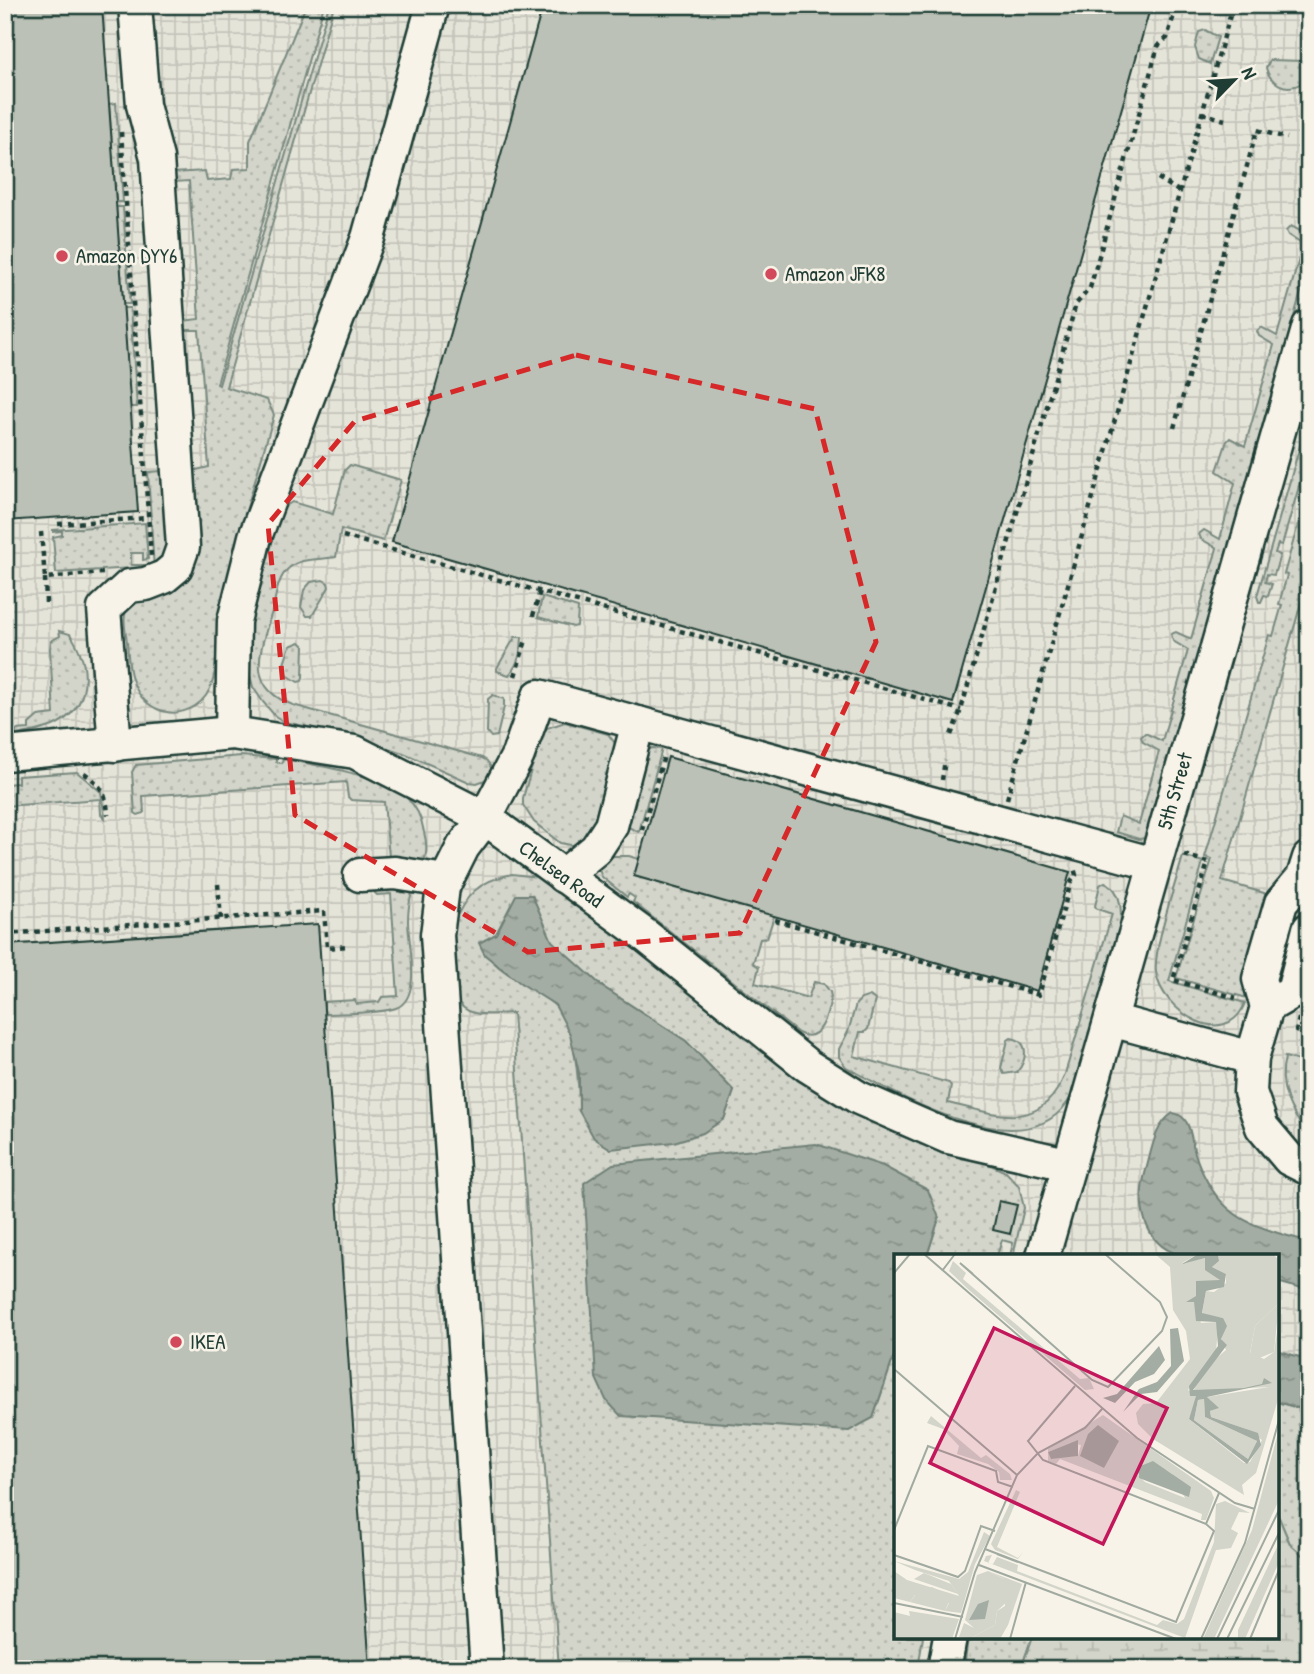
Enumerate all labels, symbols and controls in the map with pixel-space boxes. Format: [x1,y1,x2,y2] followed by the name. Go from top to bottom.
[1198,46,1268,116] north arrow
[1235,63,1263,83] text: N
[76,241,177,270] place label: Amazon DYY6
[54,248,70,264] marker: Amazon DYY6
[785,259,885,288] place label: Amazon JFK8
[763,266,779,282] marker: Amazon JFK8
[1150,748,1200,833] street label: 5th Street
[513,833,610,914] street label: Chelsea Road
[894,1254,1279,1639] inset map
[190,1327,225,1356] place label: IKEA
[168,1334,184,1350] marker: IKEA

